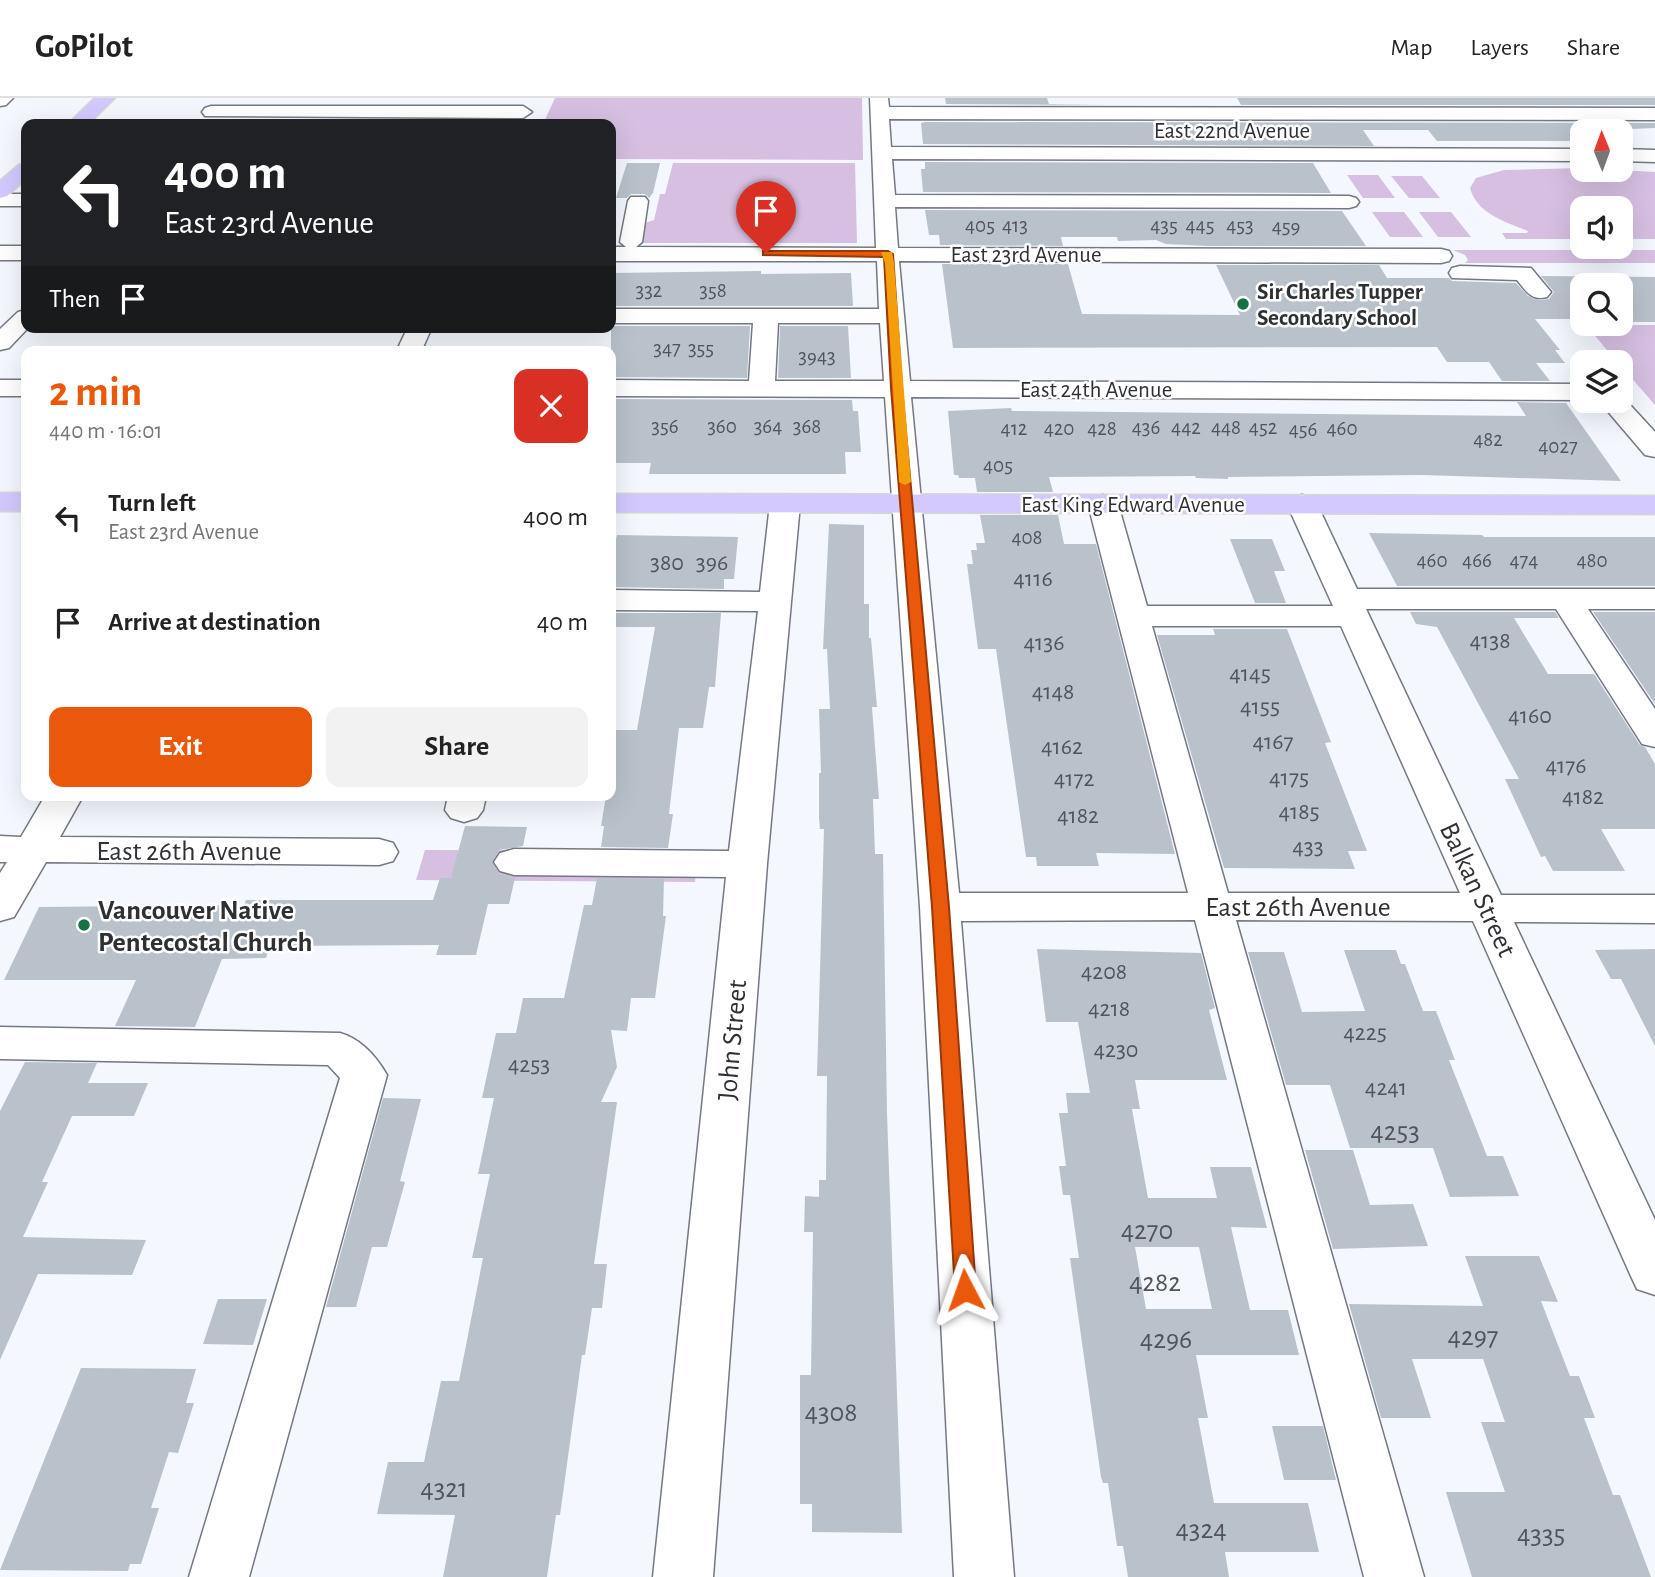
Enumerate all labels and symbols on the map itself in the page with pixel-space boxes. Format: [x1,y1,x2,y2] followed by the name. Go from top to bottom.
[1570,119,1633,182] north arrow
[1154,120,1310,143] street label: East 22nd Avenue
[736,181,796,253] pin
[965,215,995,236] house number: 405
[1002,215,1028,236] house number: 413
[1150,215,1178,236] house number: 435
[1186,215,1214,236] house number: 445
[1226,215,1254,236] house number: 453
[1272,216,1300,237] house number: 459
[951,244,1102,267] street label: East 23rd Avenue
[636,280,662,301] house number: 332
[699,280,727,301] house number: 358
[1257,281,1423,330] place label: Sir Charles Tupper Secondary School
[1235,296,1251,312] marker: Sir Charles Tupper Secondary School
[653,338,681,359] house number: 347
[688,338,714,359] house number: 355
[798,346,836,367] house number: 3943
[1020,379,1172,402] street label: East 24th Avenue
[651,416,679,437] house number: 356
[707,416,737,437] house number: 360
[754,416,782,437] house number: 364
[793,416,821,437] house number: 368
[1132,417,1160,438] house number: 436
[1171,417,1201,438] house number: 442
[1211,417,1241,438] house number: 448
[1249,417,1277,438] house number: 452
[1001,418,1027,439] house number: 412
[1044,418,1074,439] house number: 420
[1087,418,1117,439] house number: 428
[1326,418,1358,439] house number: 460
[1289,419,1317,440] house number: 456
[1473,429,1503,450] house number: 482
[1538,436,1578,457] house number: 4027
[983,455,1013,476] house number: 405
[1021,494,1245,517] street label: East King Edward Avenue
[1011,527,1043,548] house number: 408
[1416,550,1448,571] house number: 460
[1462,550,1492,571] house number: 466
[1510,550,1538,571] house number: 474
[1576,550,1608,571] house number: 480
[650,551,684,575] house number: 380
[696,551,728,575] house number: 396
[1013,567,1053,591] house number: 4116
[1469,629,1511,653] house number: 4138
[1024,631,1064,655] house number: 4136
[1229,662,1271,686] house number: 4145
[1032,680,1074,704] house number: 4148
[1240,695,1280,719] house number: 4155
[1508,704,1552,728] house number: 4160
[1252,730,1294,754] house number: 4167
[1041,735,1083,759] house number: 4162
[1545,754,1587,778] house number: 4176
[1269,766,1309,790] house number: 4175
[1054,767,1094,791] house number: 4172
[1562,785,1604,809] house number: 4182
[1278,800,1320,824] house number: 4185
[1057,804,1099,828] house number: 4182
[1434,818,1520,961] street label: Balkan Street
[1292,835,1324,859] house number: 433
[96,838,282,866] street label: East 26th Avenue
[1205,894,1391,922] street label: East 26th Avenue
[98,897,312,957] place label: Vancouver Native Pentecostal Church
[76,917,92,933] marker: Vancouver Native Pentecostal Church
[1081,960,1127,984] house number: 4208
[714,979,752,1102] street label: John Street
[1088,997,1130,1021] house number: 4218
[1343,1021,1387,1045] house number: 4225
[1093,1038,1139,1062] house number: 4230
[508,1053,550,1077] house number: 4253
[1365,1076,1407,1100] house number: 4241
[1370,1118,1420,1146] house number: 4253
[1121,1217,1173,1245] house number: 4270
[928,1253,1002,1327] position arrow
[1129,1269,1181,1297] house number: 4282
[1447,1323,1499,1351] house number: 4297
[1140,1326,1192,1354] house number: 4296
[804,1399,858,1427] house number: 4308
[420,1475,468,1503] house number: 4321
[1175,1516,1227,1544] house number: 4324
[1517,1521,1565,1549] house number: 4335

